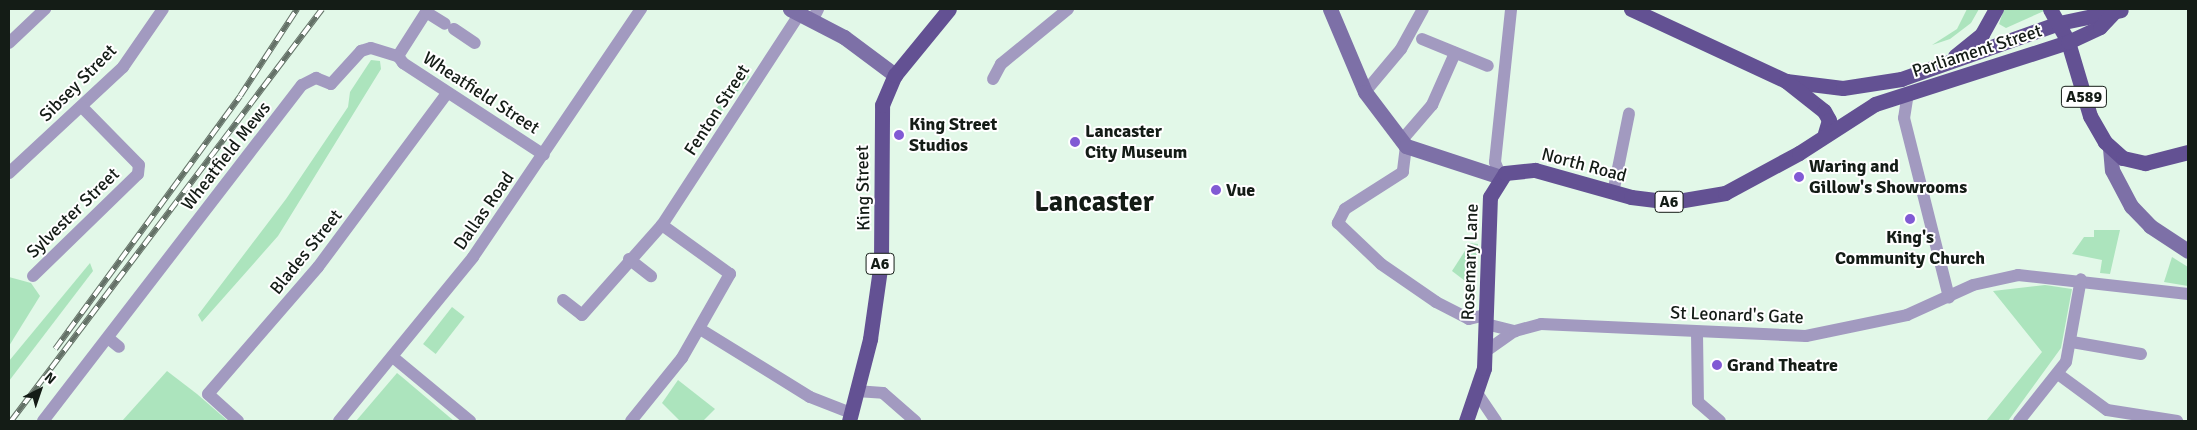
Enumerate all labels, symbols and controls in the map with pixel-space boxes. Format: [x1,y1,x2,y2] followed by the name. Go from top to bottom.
[1909,20,2045,82] street label: Parliament Street
[35,40,121,126] street label: Sibsey Street
[419,47,543,139] street label: Wheatfield Street
[680,61,754,159] street label: Fenton Street
[2060,84,2108,110] road number: A589
[177,97,275,215] street label: Wheatfield Mews
[909,114,997,156] place label: King Street Studios
[1085,121,1187,163] place label: Lancaster City Museum
[893,129,905,141] marker: King Street Studios
[1069,136,1081,148] marker: Lancaster City Museum
[1539,143,1629,187] street label: North Road
[851,145,875,231] street label: King Street
[1809,156,1967,198] place label: Waring and Gillow's Showrooms
[22,163,124,263] street label: Sylvester Street
[449,168,519,254] street label: Dallas Road
[1793,171,1805,183] marker: Waring and Gillow's Showrooms
[1226,179,1255,201] place label: Vue
[1210,184,1222,196] marker: Vue
[1034,185,1154,219] district label: Lancaster
[1654,188,1684,216] road number: A6
[1457,203,1483,321] street label: Rosemary Lane
[265,205,347,299] street label: Blades Street
[1904,213,1916,225] marker: King's Community Church
[1835,227,1985,270] place label: King's Community Church
[865,250,895,278] road number: A6
[1670,302,1804,328] street label: St Leonard's Gate
[1727,354,1838,376] place label: Grand Theatre
[1711,359,1723,371] marker: Grand Theatre
[15,365,65,415] north arrow
[41,369,59,388] text: N

